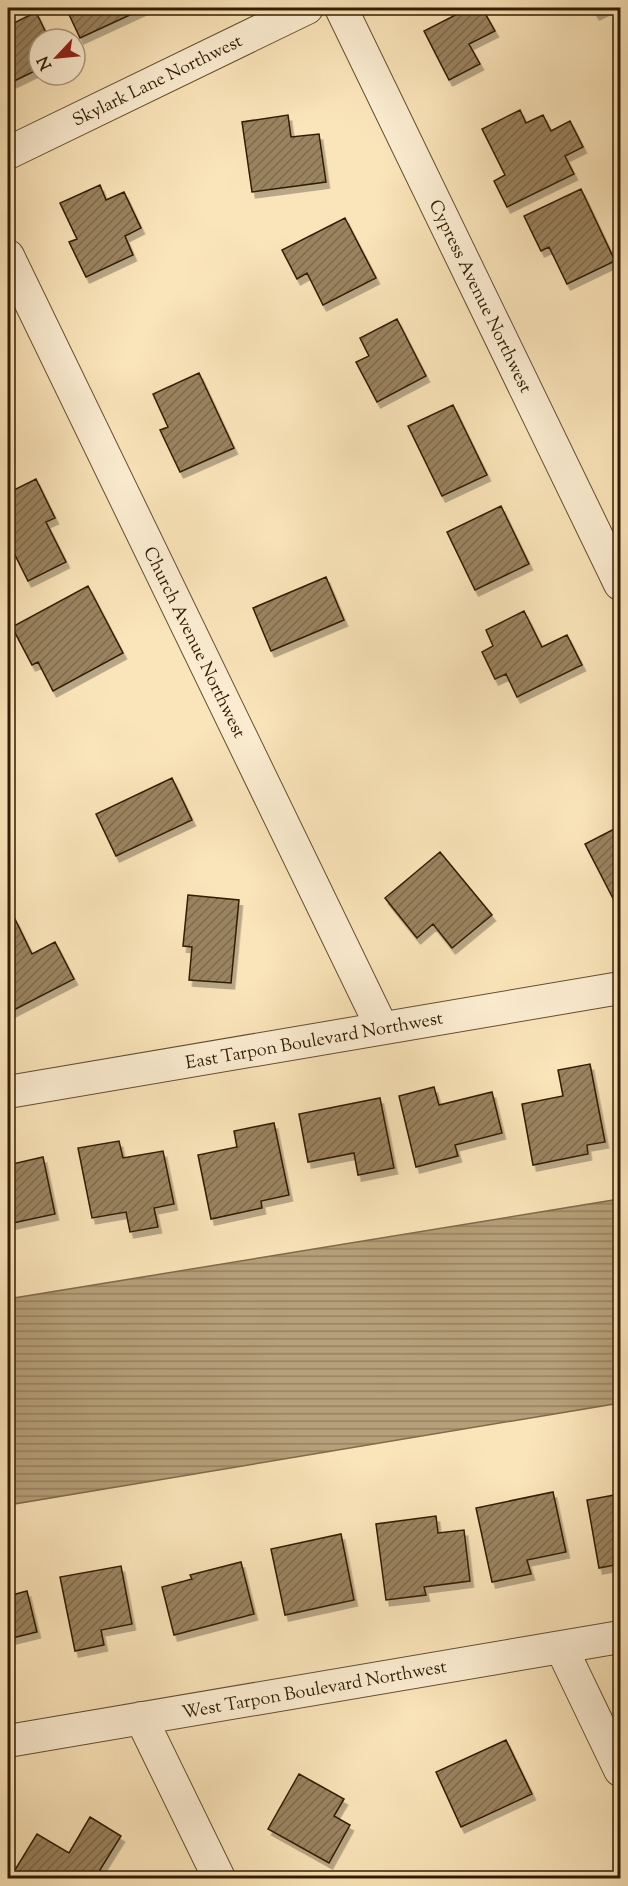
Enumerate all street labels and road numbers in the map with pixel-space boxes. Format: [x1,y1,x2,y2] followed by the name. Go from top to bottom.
[68,29,247,134] street label: Skylark Lane Northwest
[421,196,537,398] street label: Cypress Avenue Northwest
[135,543,251,743] street label: Church Avenue Northwest
[184,1007,445,1077] street label: East Tarpon Boulevard Northwest
[180,1655,449,1727] street label: West Tarpon Boulevard Northwest

